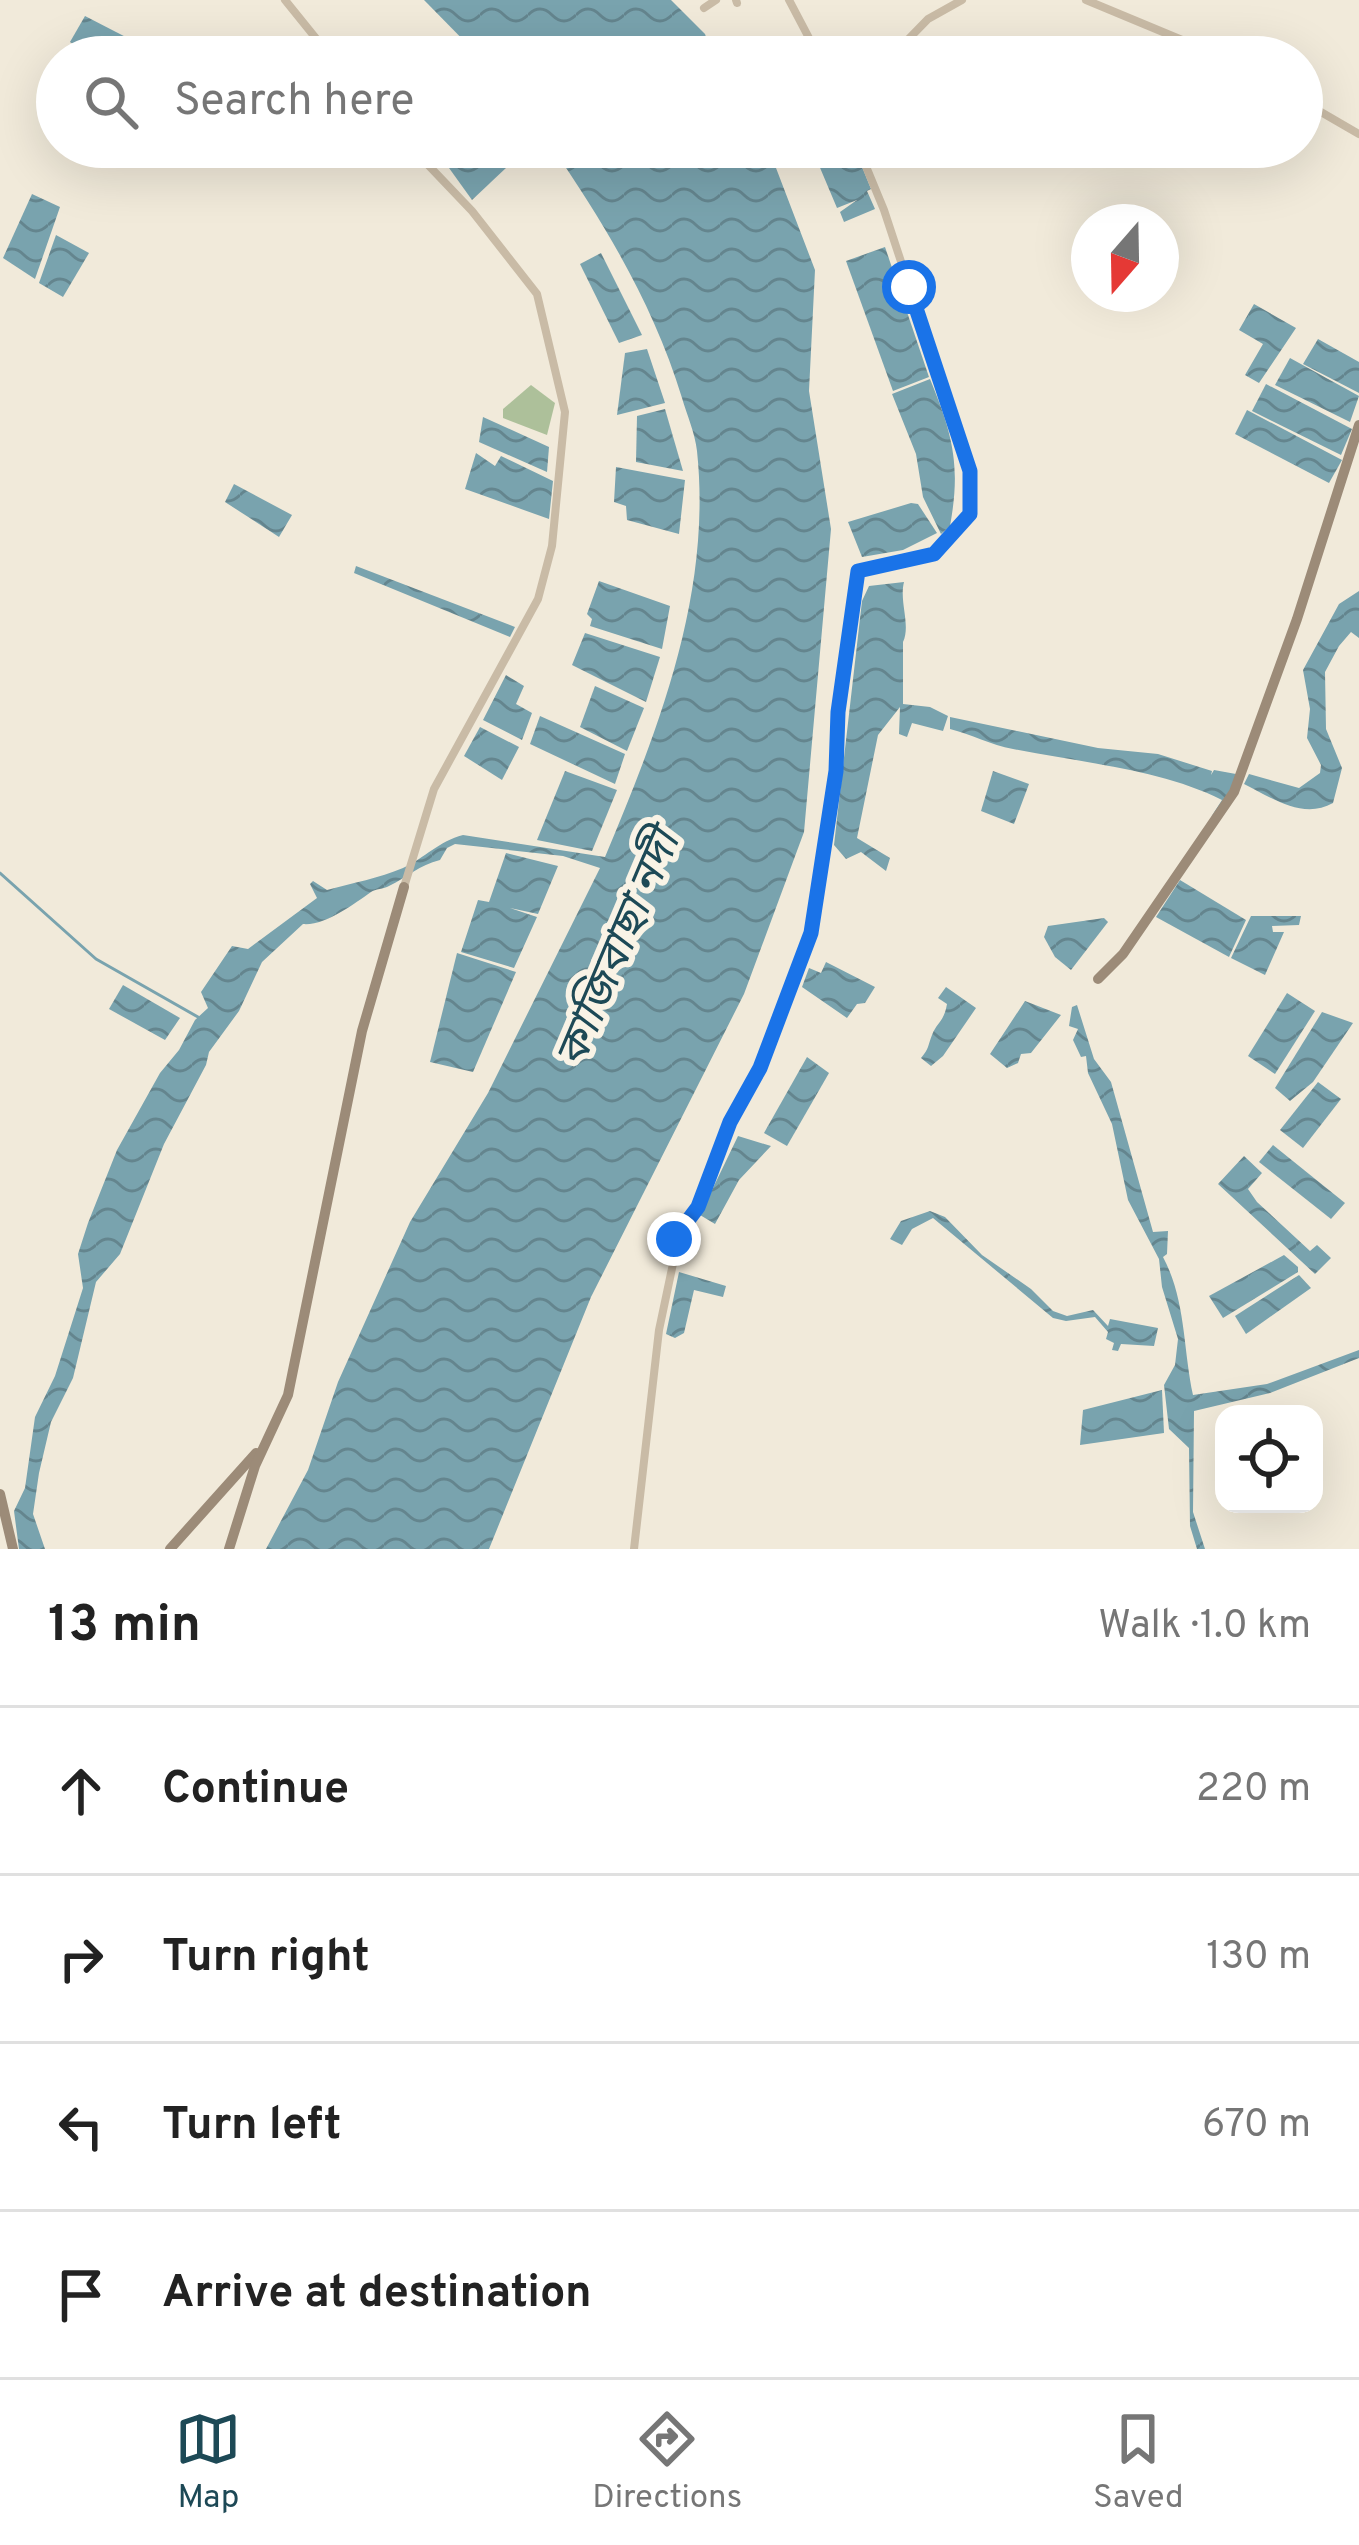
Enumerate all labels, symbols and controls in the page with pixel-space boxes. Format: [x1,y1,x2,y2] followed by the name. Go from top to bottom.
[36,36,1323,168] search box
[78,69,144,135] icon: search
[174,74,414,131] text: Search here
[1071,204,1179,312] north arrow
[882,260,936,314] route start
[544,815,699,1077] water label: কাজিবাছা নদী
[647,1212,701,1266] route end
[1215,1405,1323,1513] map controls
[1215,1405,1323,1513] button: locate
[48,1595,201,1660] text: 13 min
[1098,1603,1311,1652] text: Walk · 1.0 km
[48,1758,114,1824] icon: ahead
[162,1762,349,1819] text: Continue
[1196,1766,1311,1815] text: 220 m
[48,1926,114,1992] icon: right
[162,1930,370,1987] text: Turn right
[1206,1934,1311,1983] text: 130 m
[48,2094,114,2160] icon: left
[162,2098,341,2155] text: Turn left
[1202,2102,1311,2151] text: 670 m
[48,2262,114,2328] icon: arrive
[162,2266,592,2323] text: Arrive at destination
[175,2406,241,2520] tab: Map
[592,2406,742,2520] tab: Directions
[1093,2406,1184,2520] tab: Saved

